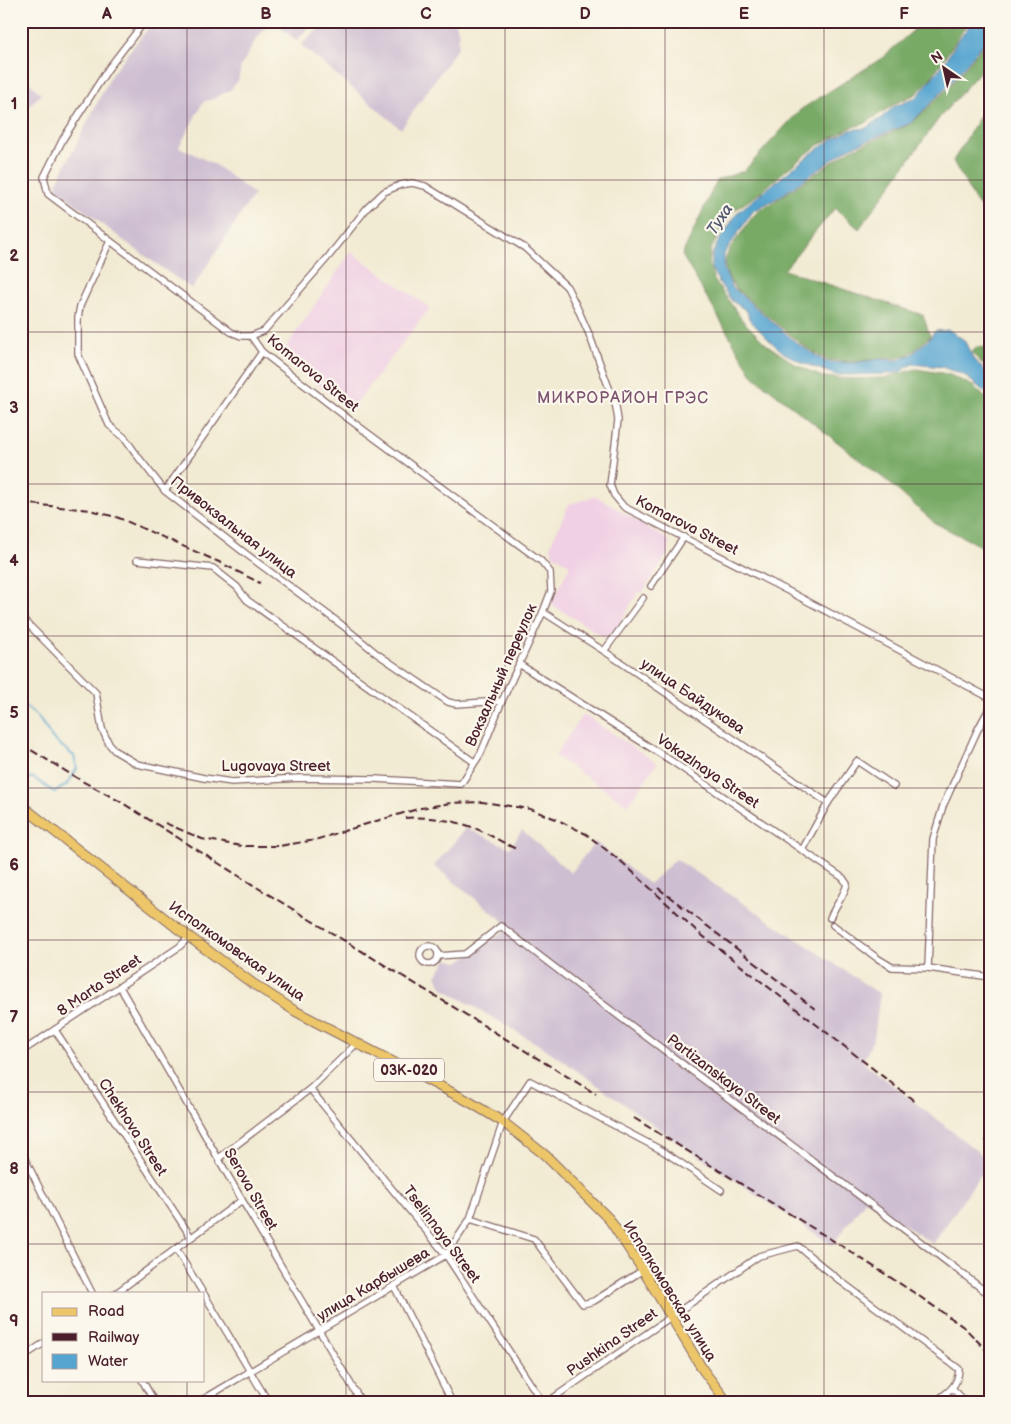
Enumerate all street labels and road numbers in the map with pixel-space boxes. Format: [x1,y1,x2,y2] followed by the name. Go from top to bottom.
[263,330,363,417] street label: Komarova Street
[167,472,301,583] street label: Привокзальная улица
[632,491,742,560] street label: Komarova Street
[461,601,542,750] street label: Вокзальный переулок
[637,655,749,738] street label: улица Байдукова
[653,730,763,813] street label: Vokazlnaya Street
[221,757,331,776] street label: Lugovaya Street
[165,897,309,1006] street label: Исполкомовская улица
[54,950,145,1021] street label: 8 Marta Street
[663,1030,785,1129] street label: Partizanskaya Street
[374,1058,444,1082] road number: 03К-020
[94,1075,171,1180] street label: Chekhova Street
[219,1145,282,1234] street label: Serova Street
[399,1182,485,1287] street label: Tselinnaya Street
[619,1217,721,1365] street label: Исполкомовская улица
[313,1243,433,1326] street label: улица Карбышева
[563,1304,662,1381] street label: Pushkina Street

